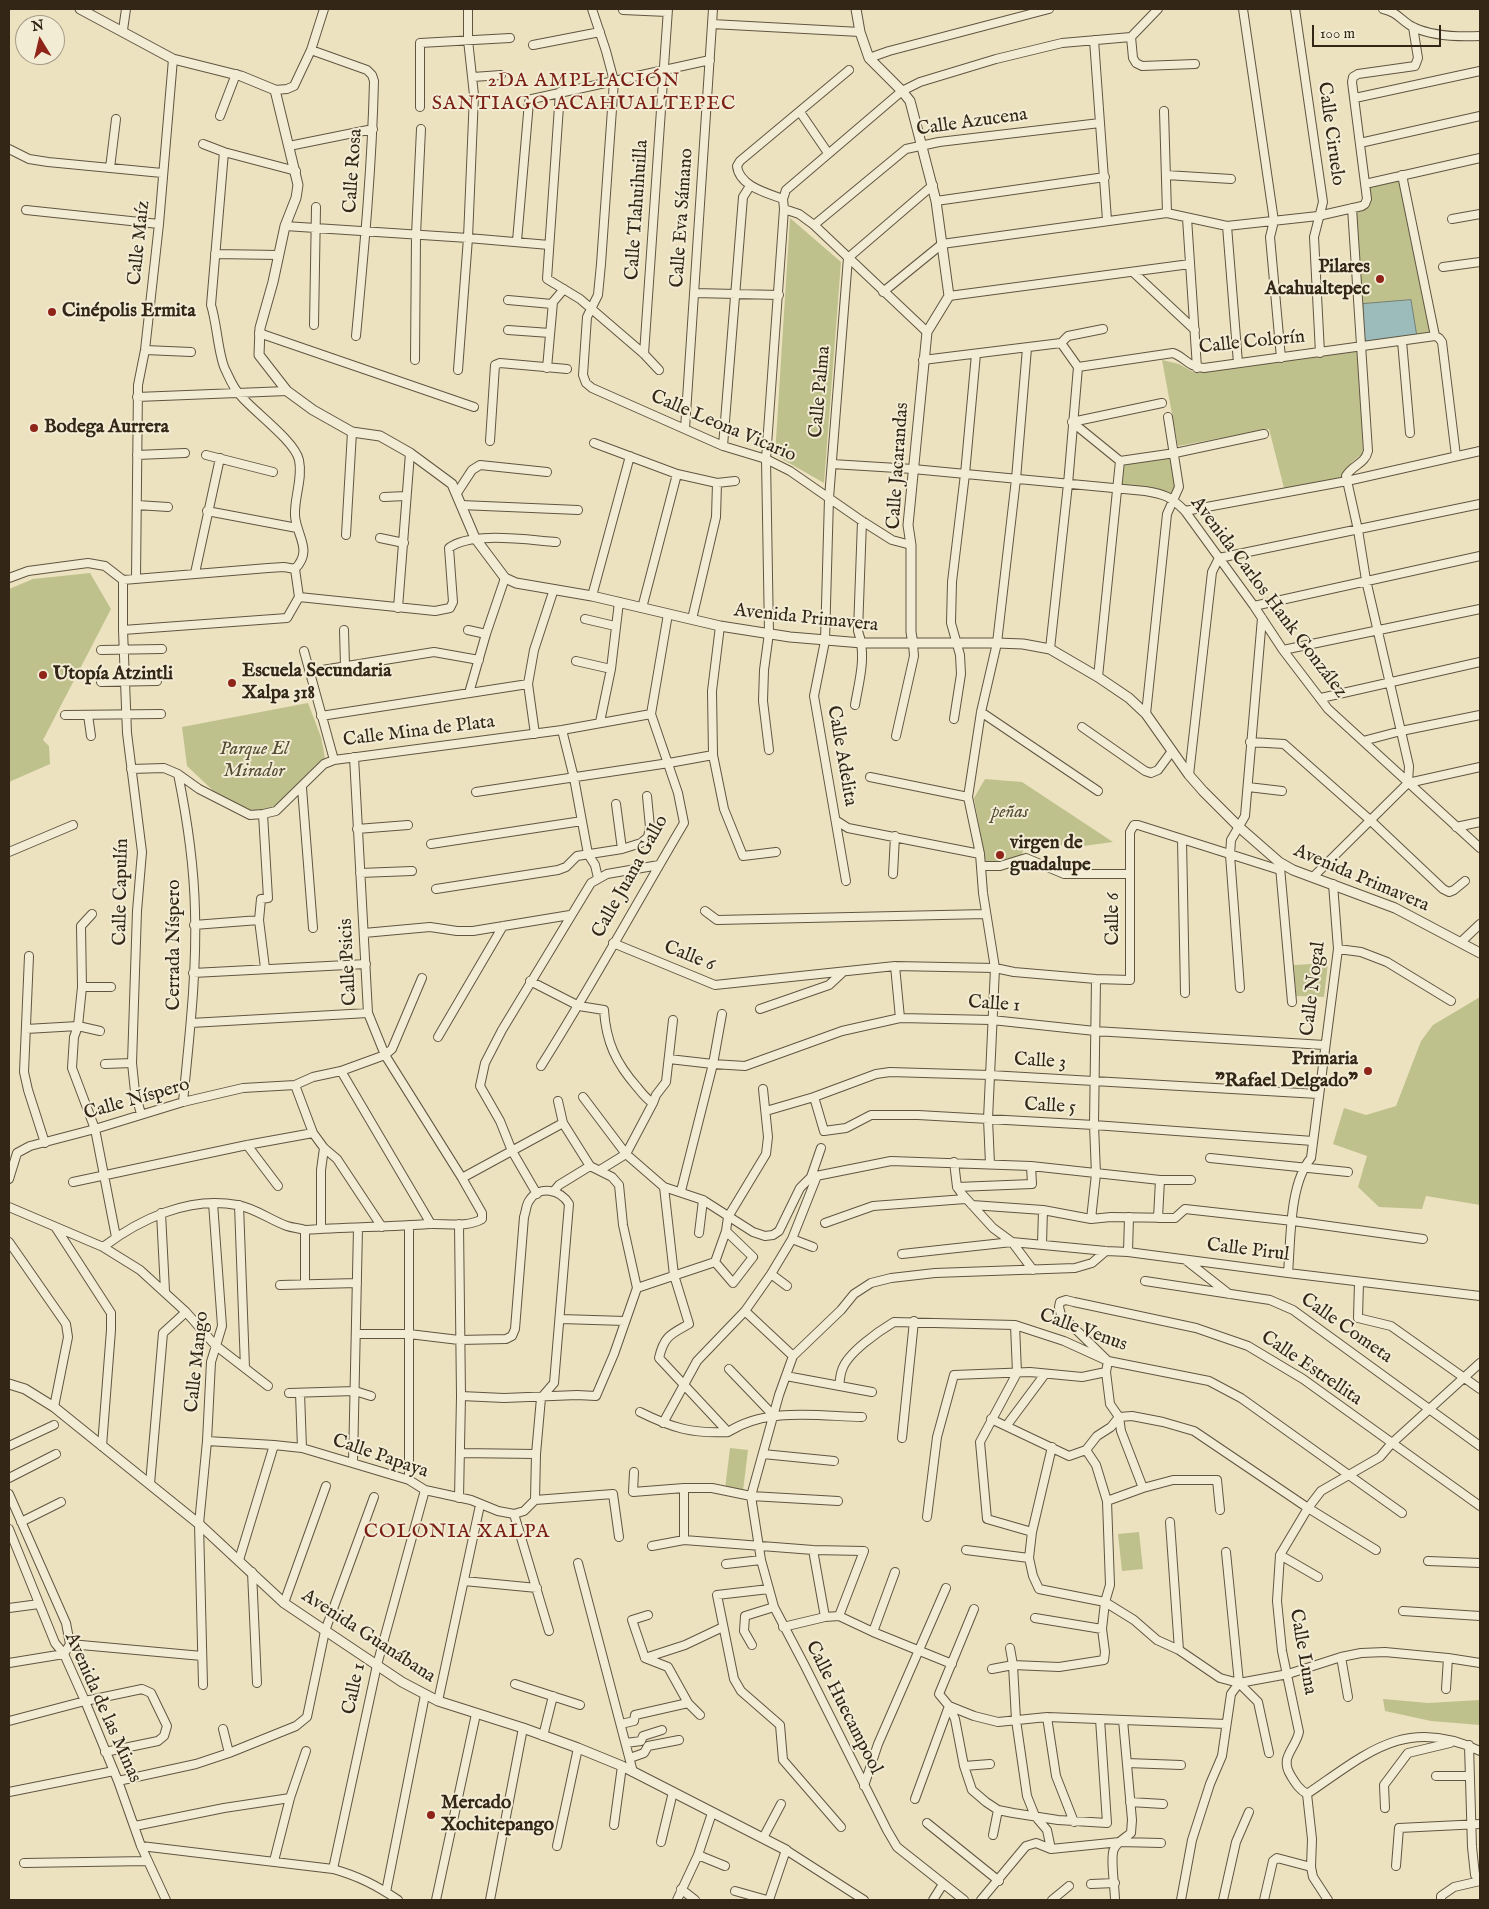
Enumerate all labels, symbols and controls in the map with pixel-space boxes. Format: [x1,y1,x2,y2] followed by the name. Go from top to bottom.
[15,15,65,65] north arrow
[1314,15,1443,47] scale bar
[30,16,45,36] text: N
[1320,24,1355,43] text: 100 m
[429,70,739,117] district label: 2DA AMPLIACIÓN SANTIAGO ACAHUALTEPEC
[1311,81,1349,187] street label: Calle Ciruelo
[915,104,1029,142] street label: Calle Azucena
[340,128,368,214] street label: Calle Rosa
[622,139,654,281] street label: Calle Tlahuihuilla
[667,147,699,289] street label: Calle Eva Sámano
[124,200,156,286] street label: Calle Maíz
[1265,257,1370,301] place label: Pilares Acahualtepec
[1374,273,1386,285] marker: Pilares Acahualtepec
[62,301,196,323] place label: Cinépolis Ermita
[46,306,58,318] marker: Cinépolis Ermita
[1198,326,1306,360] street label: Calle Colorín
[806,345,836,439] street label: Calle Palma
[647,386,799,468] street label: Calle Leona Vicario
[883,402,915,530] street label: Calle Jacarandas
[44,417,169,439] place label: Bodega Aurrera
[28,422,40,434] marker: Bodega Aurrera
[1185,493,1351,703] street label: Avenida Carlos Hank González
[733,600,879,638] street label: Avenida Primavera
[242,661,391,705] place label: Escuela Secundaria Xalpa 318
[53,664,173,686] place label: Utopía Atzintli
[37,669,49,681] marker: Utopía Atzintli
[226,677,238,689] marker: Escuela Secundaria Xalpa 318
[821,704,861,808] street label: Calle Adelita
[342,711,496,753] street label: Calle Mina de Plata
[219,739,289,783] park label: Parque El Mirador
[992,802,1028,824] park label: peñas
[588,812,674,942] street label: Calle Juana Gallo
[1010,833,1091,877] place label: virgen de guadalupe
[110,838,134,946] street label: Calle Capulín
[1290,840,1432,918] street label: Avenida Primavera
[994,849,1006,861] marker: virgen de guadalupe
[164,880,186,1010] street label: Cerrada Níspero
[1103,893,1125,945] street label: Calle 6
[335,918,363,1006] street label: Calle Psicis
[660,937,718,977] street label: Calle 6
[1297,941,1331,1037] street label: Calle Nogal
[967,992,1021,1018] street label: Calle 1
[1013,1049,1067,1075] street label: Calle 3
[1215,1049,1358,1093] place label: Primaria "Rafael Delgado"
[1362,1065,1374,1077] marker: Primaria "Rafael Delgado"
[82,1074,192,1126] street label: Calle Níspero
[1024,1094,1076,1120] street label: Calle 5
[1205,1235,1291,1267] street label: Calle Pirul
[1296,1289,1396,1369] street label: Calle Cometa
[1036,1305,1130,1357] street label: Calle Venus
[181,1310,215,1414] street label: Calle Mango
[1256,1327,1366,1411] street label: Calle Estrellita
[329,1430,431,1484] street label: Calle Papaya
[362,1521,552,1545] district label: COLONIA XALPA
[297,1585,439,1689] street label: Avenida Guanábana
[1283,1607,1321,1697] street label: Calle Luna
[59,1629,145,1787] street label: Avenida de las Minas
[800,1638,886,1778] street label: Calle Huecampool
[338,1661,372,1717] street label: Calle 1
[441,1793,554,1837] place label: Mercado Xochitepango
[425,1809,437,1821] marker: Mercado Xochitepango

